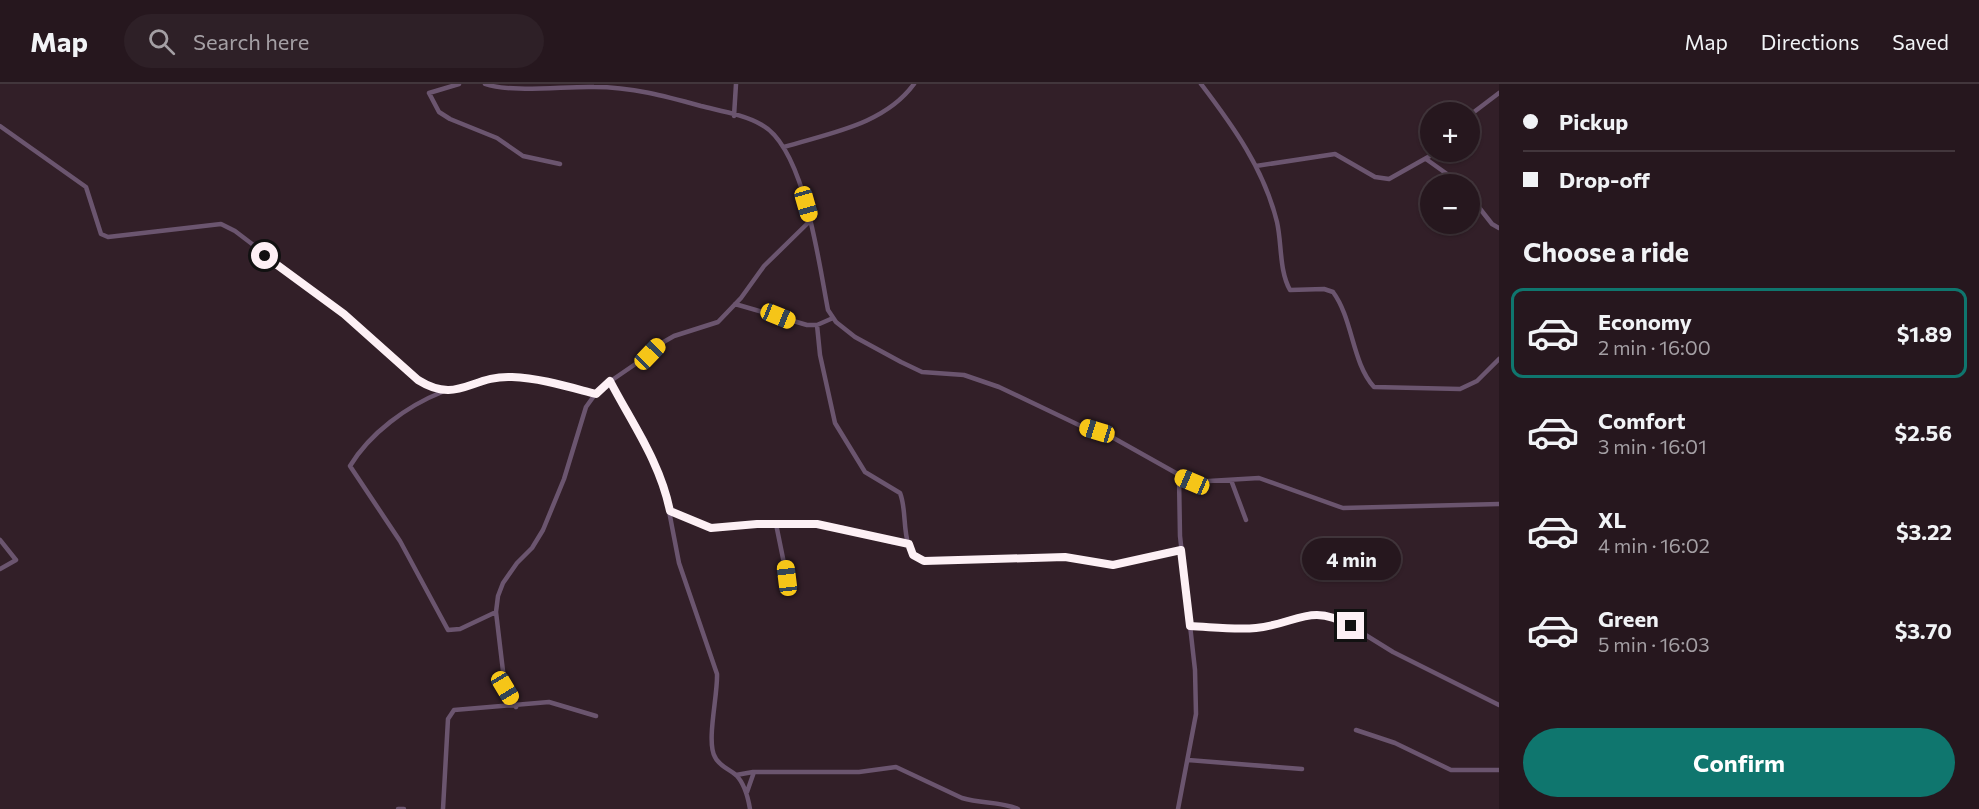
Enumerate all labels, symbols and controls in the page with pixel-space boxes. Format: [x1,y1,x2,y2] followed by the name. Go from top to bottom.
[124,14,544,68] search box
[30,24,88,58] text: Map
[145,25,178,58] icon: search
[193,28,309,55] text: Search here
[1685,29,1728,54] text: Map
[1761,29,1859,54] text: Directions
[1892,29,1949,54] text: Saved
[1420,102,1480,234] map controls
[1420,102,1480,162] button: +
[1559,108,1628,135] text: Pickup
[1559,166,1650,193] text: Drop-off
[1420,174,1480,234] button: −
[792,184,820,224] car
[1523,235,1689,268] text: Choose a ride
[251,242,278,269] route start
[758,301,798,331] car
[1526,306,1580,360] icon: car
[1598,308,1692,335] text: Economy
[1897,320,1952,347] text: $1.89
[631,335,669,373] car
[1598,335,1711,359] text: 2 min · 16:00
[1526,405,1580,459] icon: car
[1598,407,1686,434] text: Comfort
[1077,417,1117,445] car
[1895,419,1952,446] text: $2.56
[1598,434,1707,458] text: 3 min · 16:01
[1172,467,1212,497] car
[1526,504,1580,558] icon: car
[1598,506,1626,533] text: XL
[1896,518,1952,545] text: $3.22
[1598,533,1710,557] text: 4 min · 16:02
[1302,539,1400,581] callout: 4 min
[1326,547,1377,571] text: 4 min
[776,559,798,597] car
[1526,603,1580,657] icon: car
[1598,605,1659,632] text: Green
[1337,612,1364,639] route end
[1895,617,1952,644] text: $3.70
[1598,632,1710,656] text: 5 min · 16:03
[488,668,522,708] car
[1523,728,1955,797] button: Confirm

